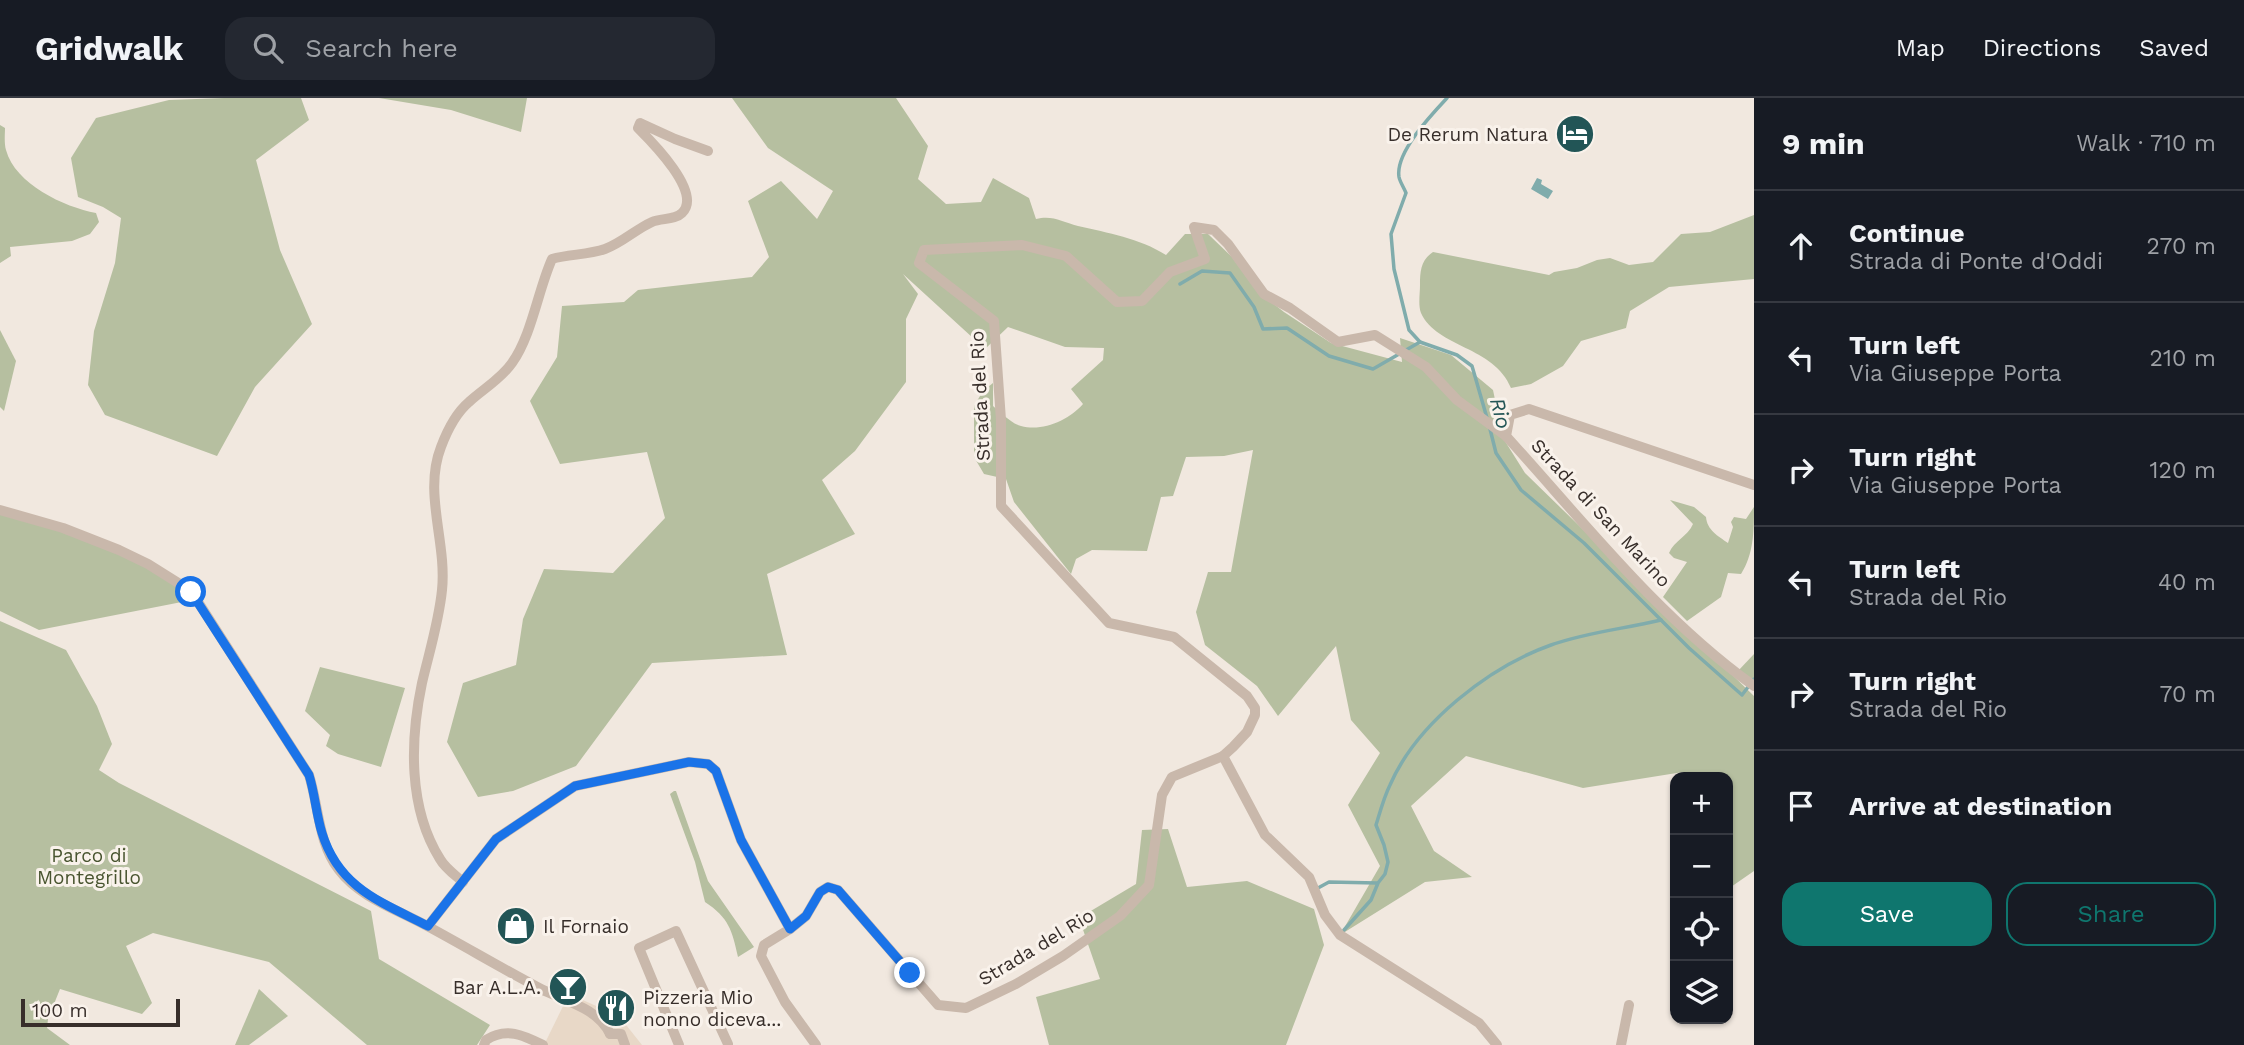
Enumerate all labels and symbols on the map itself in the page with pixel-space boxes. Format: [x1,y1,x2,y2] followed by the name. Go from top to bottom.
[1554,113,1596,155] hotel icon: De Rerum Natura
[1387,123,1548,146] place label: De Rerum Natura
[965,330,995,462] street label: Strada del Rio
[1485,395,1517,431] water label: Rio
[1526,434,1676,592] street label: Strada di San Marino
[175,576,206,607] route start
[37,844,141,889] park label: Parco di Montegrillo
[974,904,1098,990] street label: Strada del Rio
[495,905,537,947] shop icon: Il Fornaio
[543,915,629,938] place label: Il Fornaio
[894,957,925,988] route end
[547,966,589,1008] bar icon: Bar A.L.A.
[453,976,541,999] place label: Bar A.L.A.
[643,986,781,1031] place label: Pizzeria Mio nonno diceva...
[595,987,637,1029] restaurant icon: Pizzeria Mio nonno diceva...
[21,996,180,1028] scale bar

